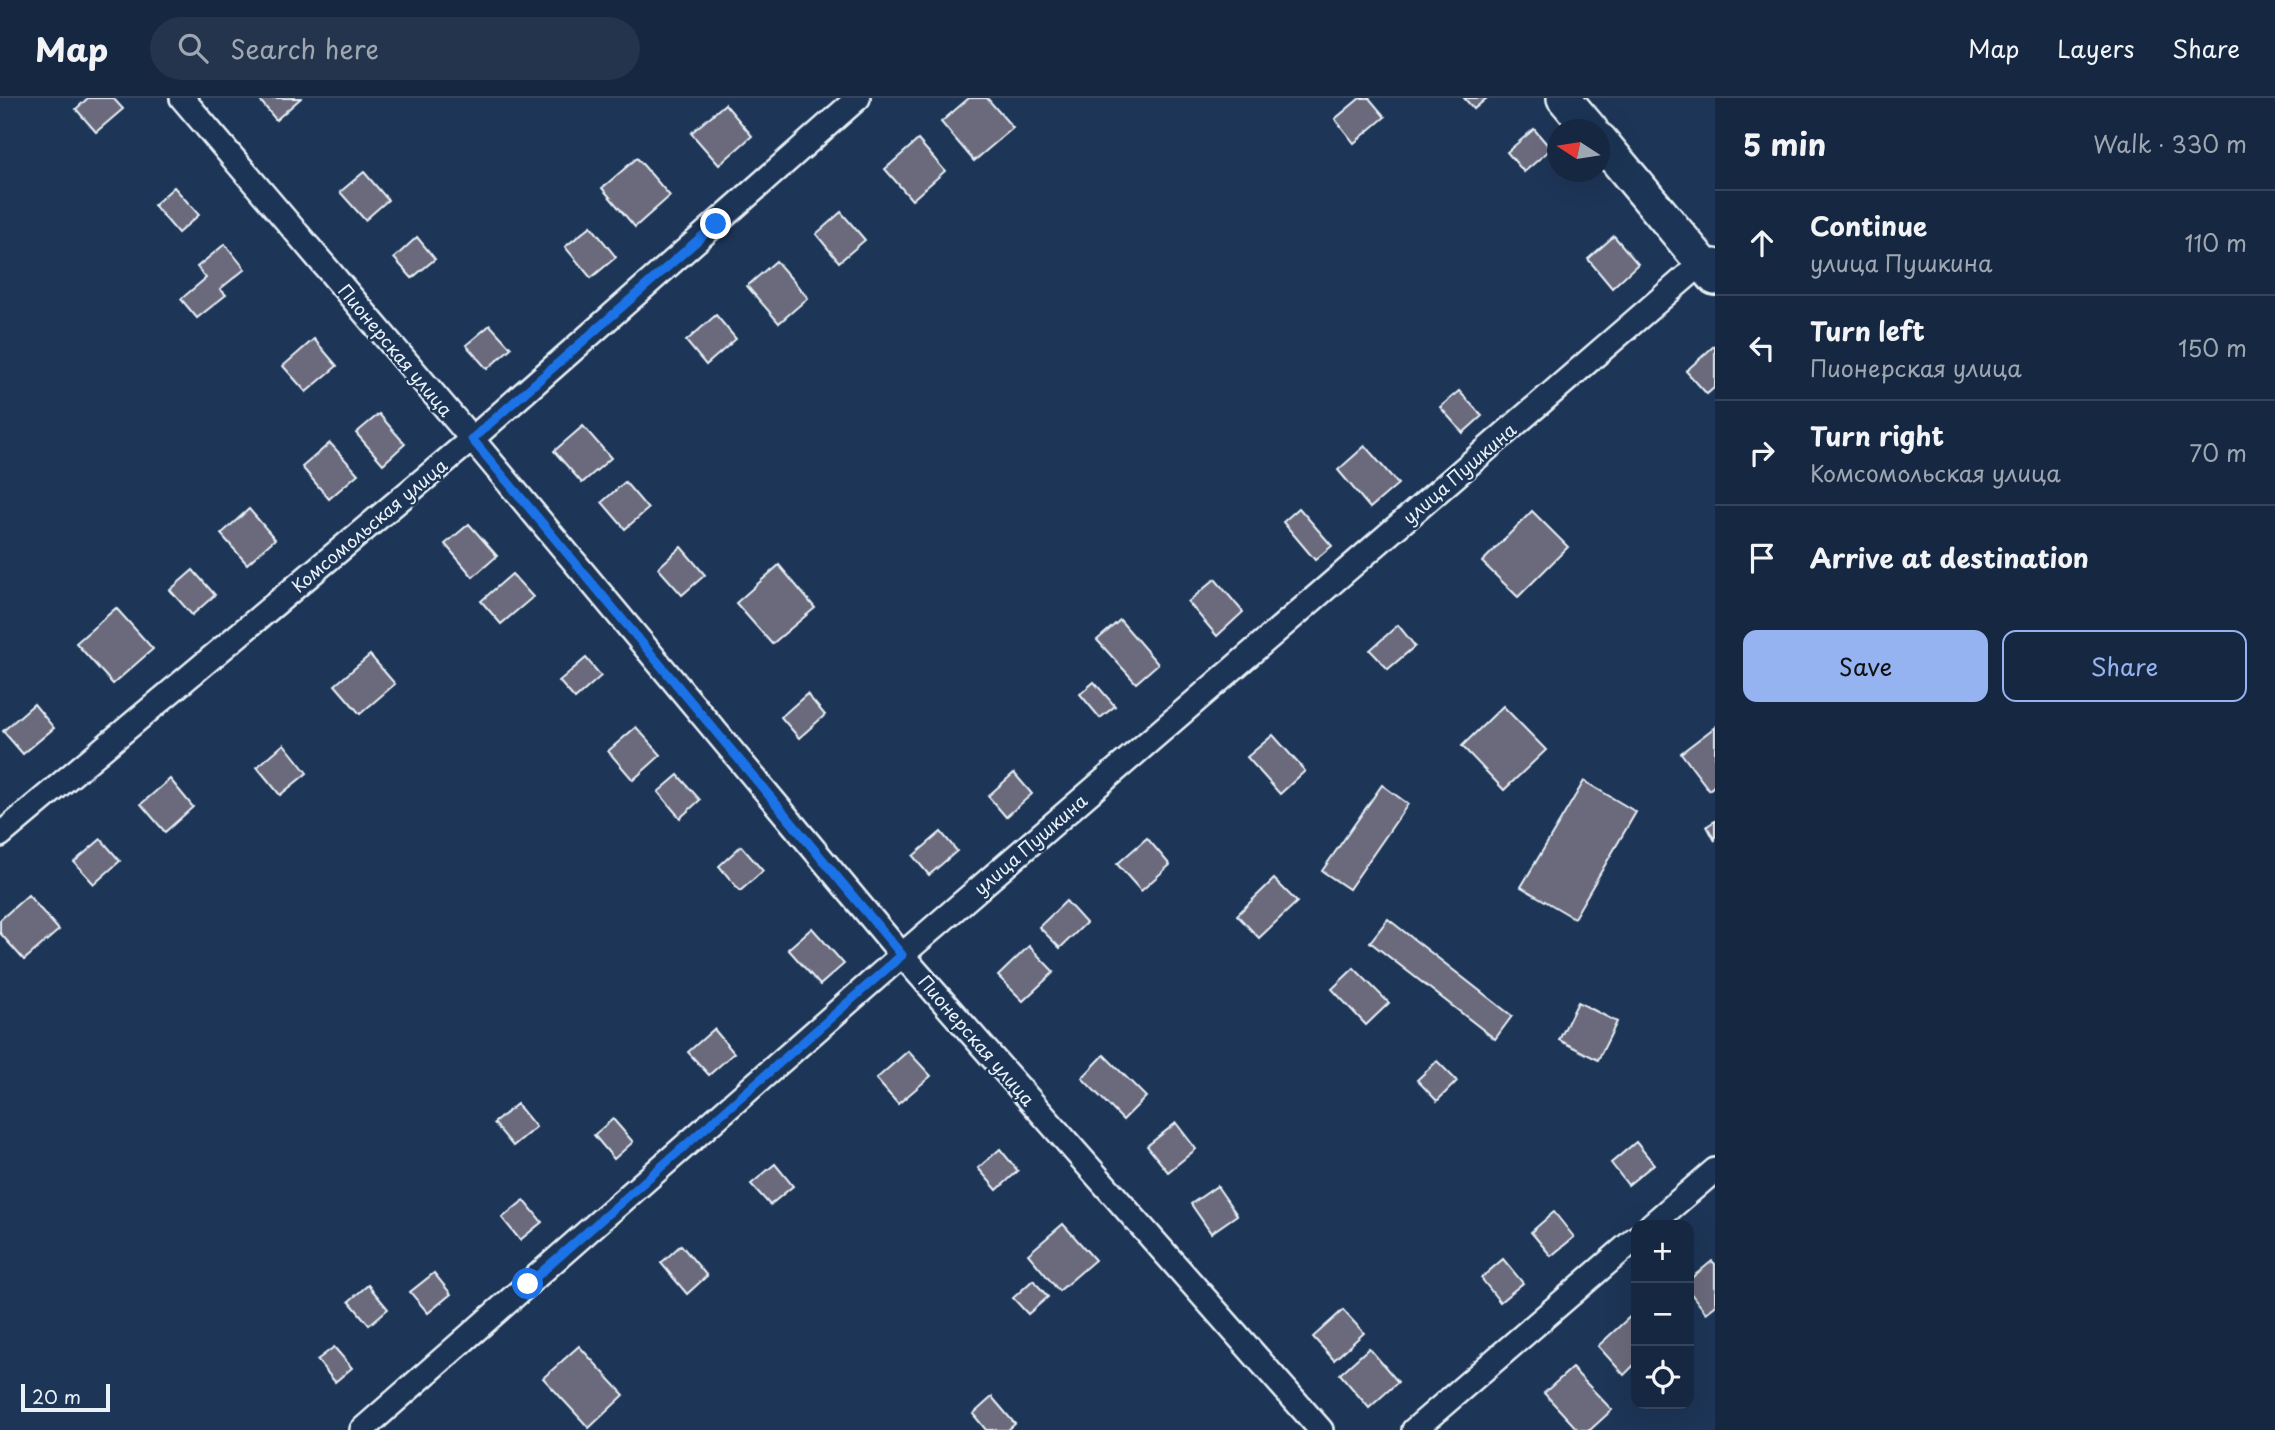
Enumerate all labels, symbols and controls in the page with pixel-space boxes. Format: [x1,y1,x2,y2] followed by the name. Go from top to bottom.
[150,17,640,80] search box
[35,23,108,73] text: Map
[174,29,212,67] icon: search
[230,29,379,68] text: Search here
[1968,30,2019,66] text: Map
[2057,30,2134,66] text: Layers
[2172,30,2240,66] text: Share
[1547,119,1610,182] north arrow
[1743,121,1826,166] text: 5 min
[2093,126,2247,161] text: Walk · 330 m
[1810,206,1927,245] text: Continue
[700,208,731,239] route end
[1743,224,1781,262] icon: ahead
[2185,225,2247,260] text: 110 m
[1810,245,1992,280] text: улица Пушкина
[332,278,460,423] street label: Пионерская улица
[1810,311,1925,350] text: Turn left
[1743,329,1781,367] icon: left
[2178,330,2247,365] text: 150 m
[1810,350,2022,385] text: Пионерская улица
[1396,416,1522,530] street label: улица Пушкина
[1810,416,1944,455] text: Turn right
[1743,434,1781,472] icon: right
[2189,435,2247,470] text: 70 m
[285,451,453,598] street label: Комсомольская улица
[1810,455,2061,490] text: Комсомольская улица
[1810,538,2089,577] text: Arrive at destination
[1743,539,1781,577] icon: arrive
[1743,630,1988,702] button: Save
[2002,630,2247,702] button: Share
[967,787,1093,901] street label: улица Пушкина
[912,969,1042,1112] street label: Пионерская улица
[1631,1220,1694,1409] map controls
[1631,1220,1694,1283] button: +
[512,1268,543,1299] route start
[1631,1283,1694,1346] button: −
[1631,1346,1694,1409] button: locate
[21,1381,110,1413] scale bar
[32,1382,81,1410] text: 20 m

